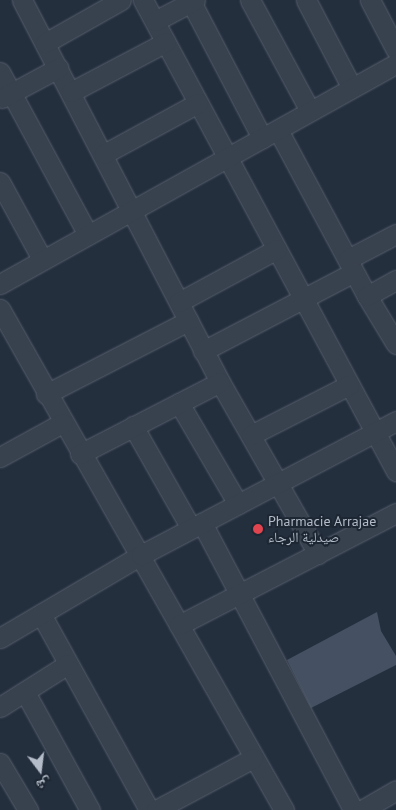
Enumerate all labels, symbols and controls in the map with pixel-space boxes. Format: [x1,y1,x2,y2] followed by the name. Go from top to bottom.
[268,513,377,546] place label: Pharmacie Arrajae صيدلية الرجاء
[252,523,264,535] marker: Pharmacie Arrajae صيدلية الرجاء
[15,745,65,795] north arrow
[34,774,53,795] text: ش

